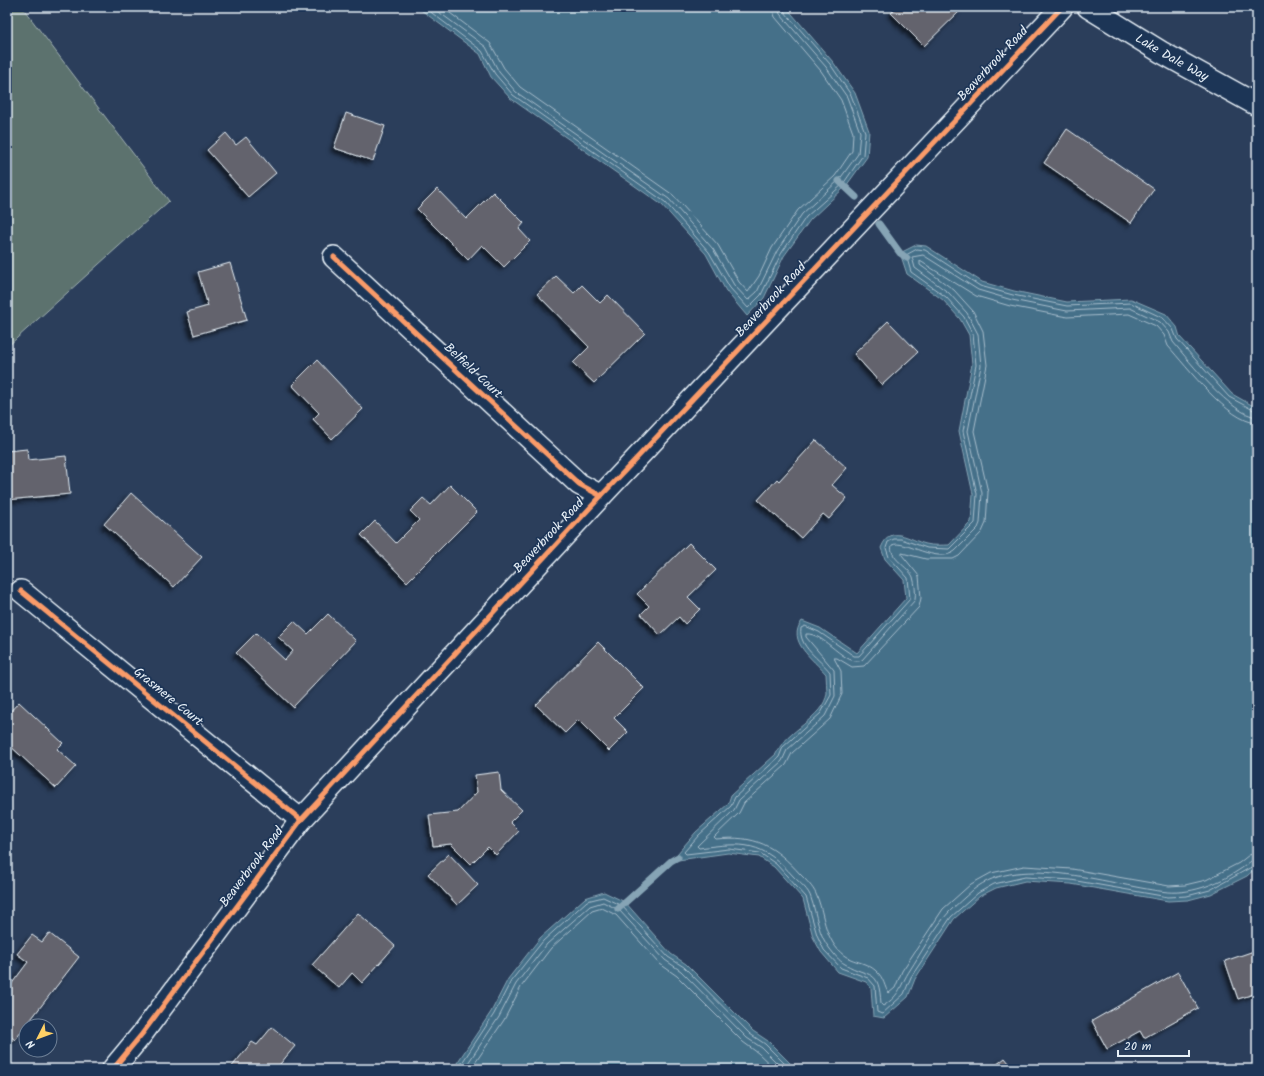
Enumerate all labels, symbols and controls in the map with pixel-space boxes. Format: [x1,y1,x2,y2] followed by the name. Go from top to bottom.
[953,21,1034,106] street label: Beaverbrook Road
[1131,28,1213,87] street label: Lake Dale Way
[731,257,812,342] street label: Beaverbrook Road
[439,338,508,405] street label: Belfield Court
[509,493,590,578] street label: Beaverbrook Road
[128,662,208,732] street label: Grasmere Court
[215,822,290,912] street label: Beaverbrook Road
[18,1018,58,1058] north arrow
[1118,1032,1189,1058] scale bar
[22,1035,40,1053] text: N
[1124,1037,1152,1056] text: 20 m

